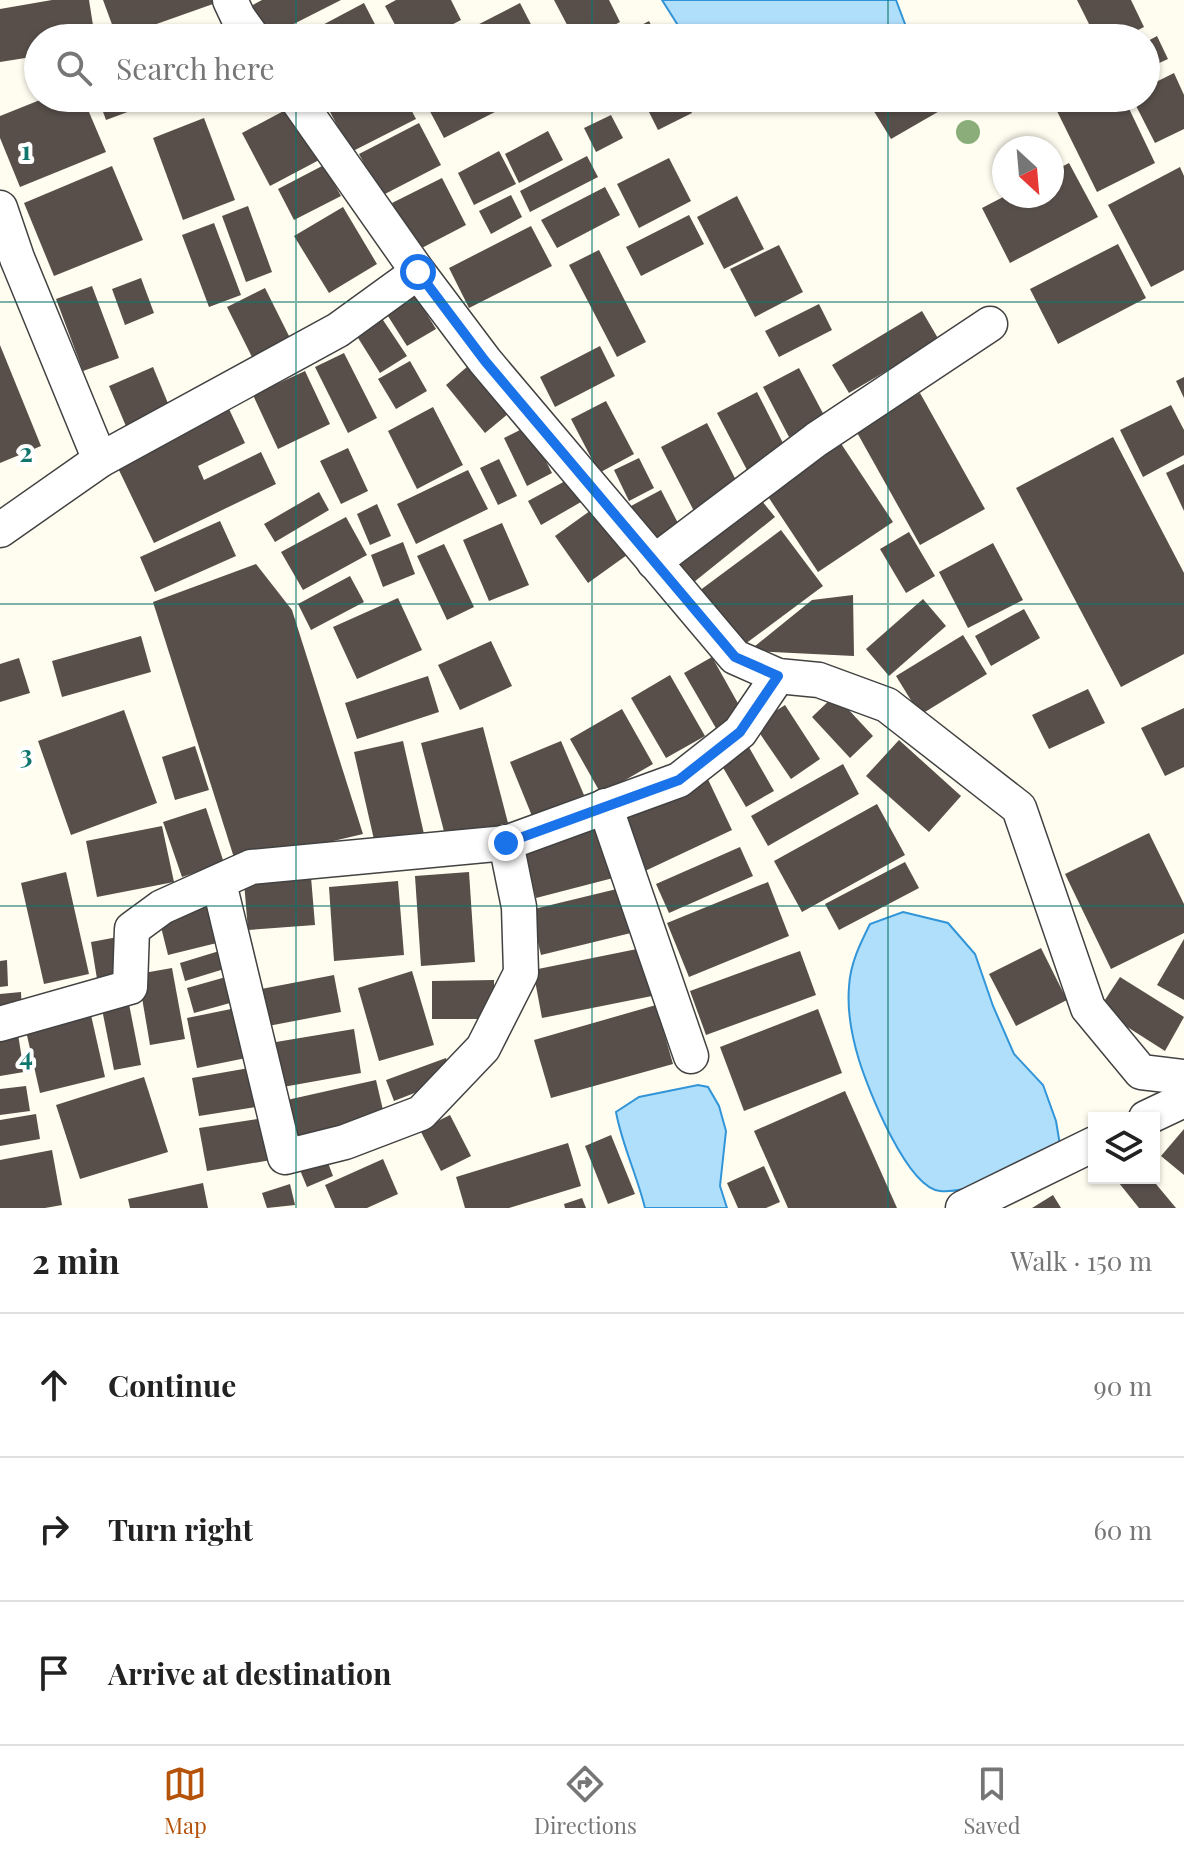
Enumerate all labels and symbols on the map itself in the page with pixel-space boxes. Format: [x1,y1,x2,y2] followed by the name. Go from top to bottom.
[21,132,31,167] text: 1
[992,136,1064,208] north arrow
[400,254,436,290] route start
[19,434,33,469] text: 2
[20,736,32,771] text: 3
[488,825,524,861] route end
[19,1038,33,1073] text: 4

